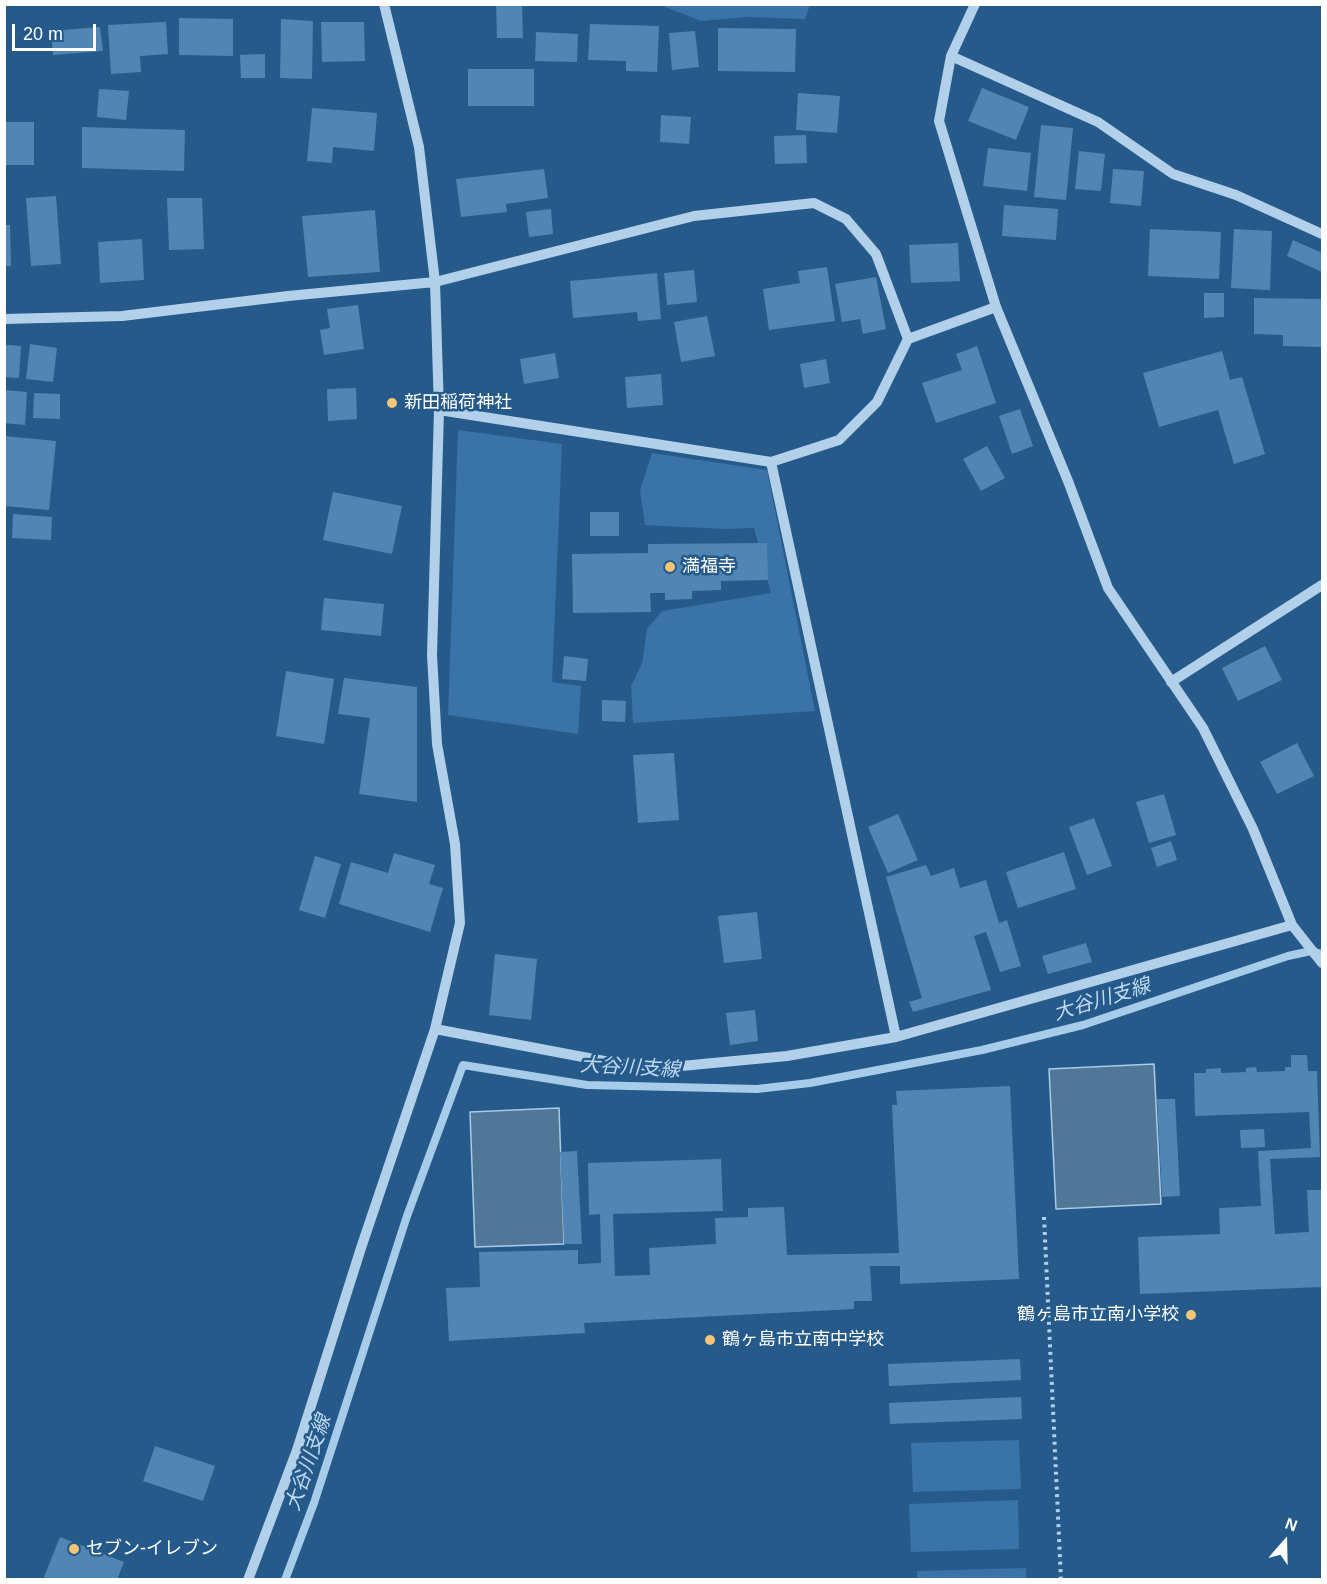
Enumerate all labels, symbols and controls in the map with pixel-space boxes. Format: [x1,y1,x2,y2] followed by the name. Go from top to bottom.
[15,12,99,50] scale bar
[23,24,63,44] text: 20 m
[404,392,512,414] place label: 新田稲荷神社
[385,396,399,410] marker: 新田稲荷神社
[682,556,736,578] place label: 満福寺
[663,560,677,574] marker: 満福寺
[1051,974,1153,1026] water label: 大谷川支線
[579,1053,681,1083] water label: 大谷川支線
[1017,1304,1179,1326] place label: 鶴ヶ島市立南小学校
[1184,1308,1198,1322] marker: 鶴ヶ島市立南小学校
[722,1329,884,1351] place label: 鶴ヶ島市立南中学校
[703,1333,717,1347] marker: 鶴ヶ島市立南中学校
[281,1412,337,1514] water label: 大谷川支線
[1255,1512,1315,1572] north arrow
[1283,1515,1300,1535] text: N
[86,1538,218,1560] place label: セブン-イレブン
[67,1542,81,1556] marker: セブン-イレブン

